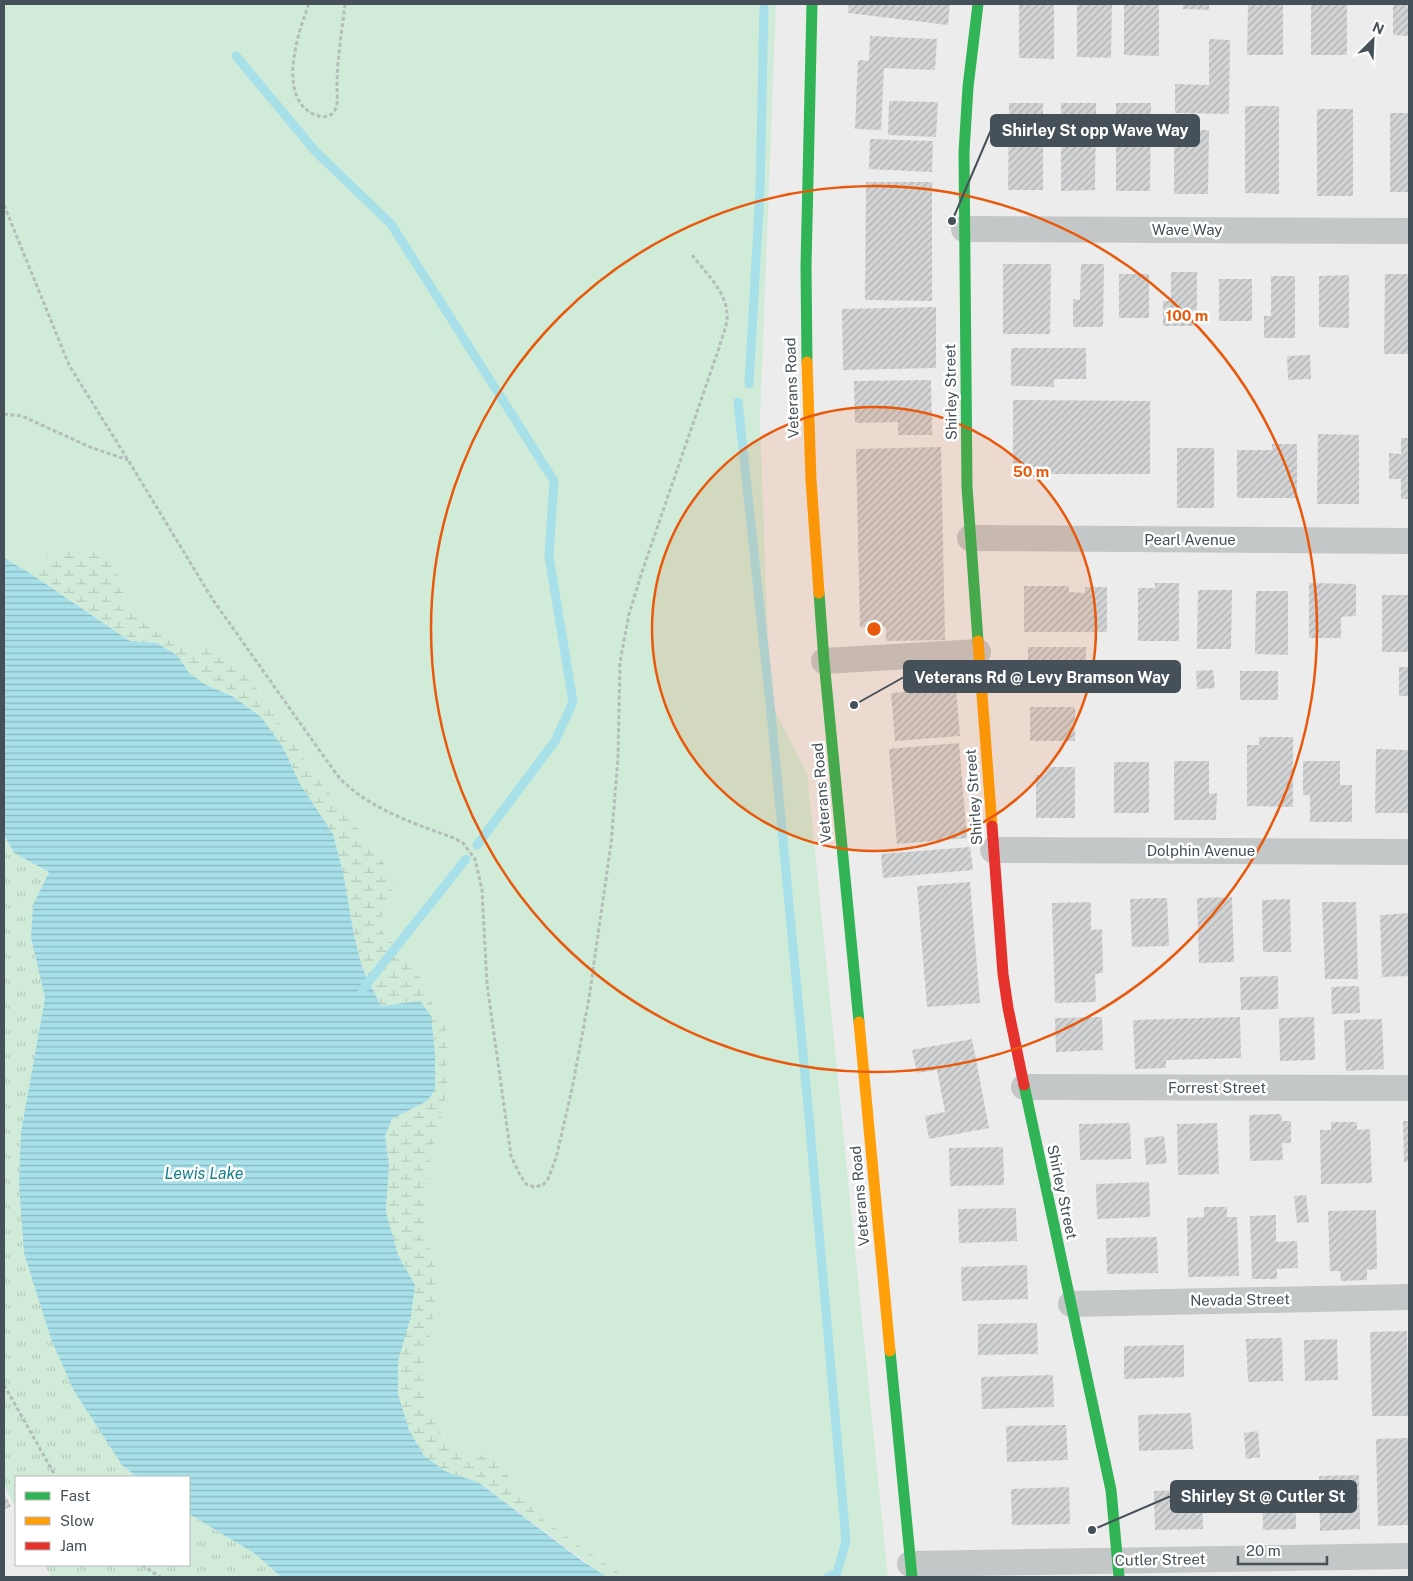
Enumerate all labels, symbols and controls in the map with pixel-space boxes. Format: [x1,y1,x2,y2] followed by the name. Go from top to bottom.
[1348,15,1398,65] north arrow
[1370,19,1387,38] text: N
[991,115,1199,146] callout: Shirley St opp Wave Way
[1001,121,1189,140] text: Shirley St opp Wave Way
[1152,221,1222,238] street label: Wave Way
[1166,307,1208,324] text: 100 m
[781,337,802,439] street label: Veterans Road
[941,344,960,440] street label: Shirley Street
[1013,463,1049,480] text: 50 m
[1144,531,1236,548] street label: Pearl Avenue
[865,620,883,638] centre of rings
[904,661,1180,692] callout: Veterans Rd @ Levy Bramson Way
[914,668,1170,687] text: Veterans Rd @ Levy Bramson Way
[809,742,834,844] street label: Veterans Road
[962,748,985,846] street label: Shirley Street
[1147,842,1255,859] street label: Dolphin Avenue
[1168,1079,1266,1096] street label: Forrest Street
[1044,1143,1081,1241] street label: Shirley Street
[847,1145,872,1247] street label: Veterans Road
[165,1164,244,1183] water label: Lewis Lake
[1190,1290,1290,1309] street label: Nevada Street
[15,1476,190,1566] legend
[1171,1481,1356,1512] callout: Shirley St @ Cutler St
[60,1487,90,1504] text: Fast
[1181,1487,1346,1506] text: Shirley St @ Cutler St
[60,1512,95,1529] text: Slow
[1238,1534,1327,1566] scale bar
[60,1537,87,1554] text: Jam
[1246,1542,1281,1559] text: 20 m
[1114,1550,1206,1569] street label: Cutler Street

